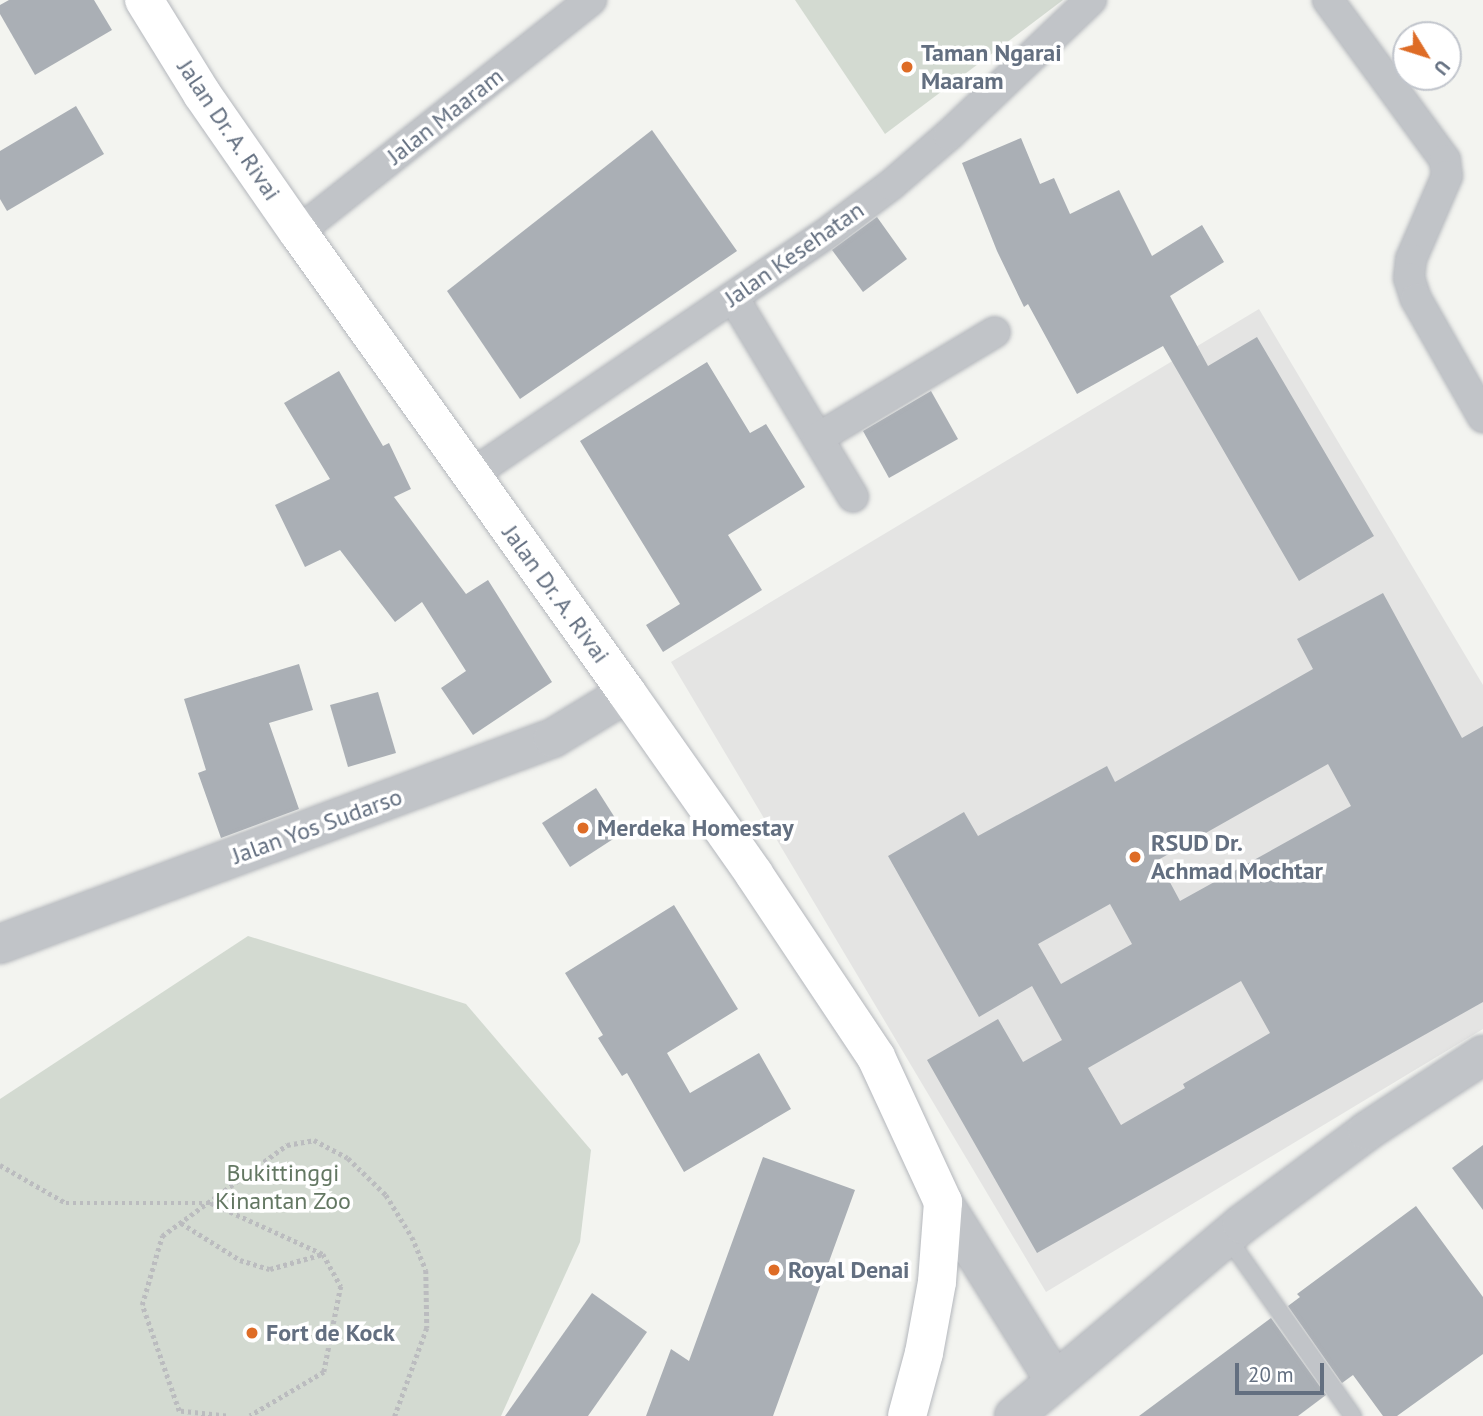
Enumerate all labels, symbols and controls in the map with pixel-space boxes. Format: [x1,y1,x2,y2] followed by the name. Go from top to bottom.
[1392,21,1462,91] north arrow
[921,39,1062,95] place label: Taman Ngarai Maaram
[170,52,288,208] street label: Jalan Dr. A. Rivai
[1429,56,1455,80] text: U
[899,59,915,75] marker: Taman Ngarai Maaram
[381,62,509,170] street label: Jalan Maaram
[719,195,869,313] street label: Jalan Kesehatan
[495,518,617,670] street label: Jalan Dr. A. Rivai
[228,782,406,870] street label: Jalan Yos Sudarso
[597,814,794,842] place label: Merdeka Homestay
[575,820,591,836] marker: Merdeka Homestay
[1151,829,1323,885] place label: RSUD Dr. Achmad Mochtar
[1125,847,1145,867] marker: RSUD Dr. Achmad Mochtar
[215,1159,351,1215] park label: Bukittinggi Kinantan Zoo
[788,1256,910,1284] place label: Royal Denai
[766,1262,782,1278] marker: Royal Denai
[266,1319,395,1347] place label: Fort de Kock
[244,1325,260,1341] marker: Fort de Kock
[1238,1350,1327,1394] scale bar
[1248,1361,1294,1388] text: 20 m

